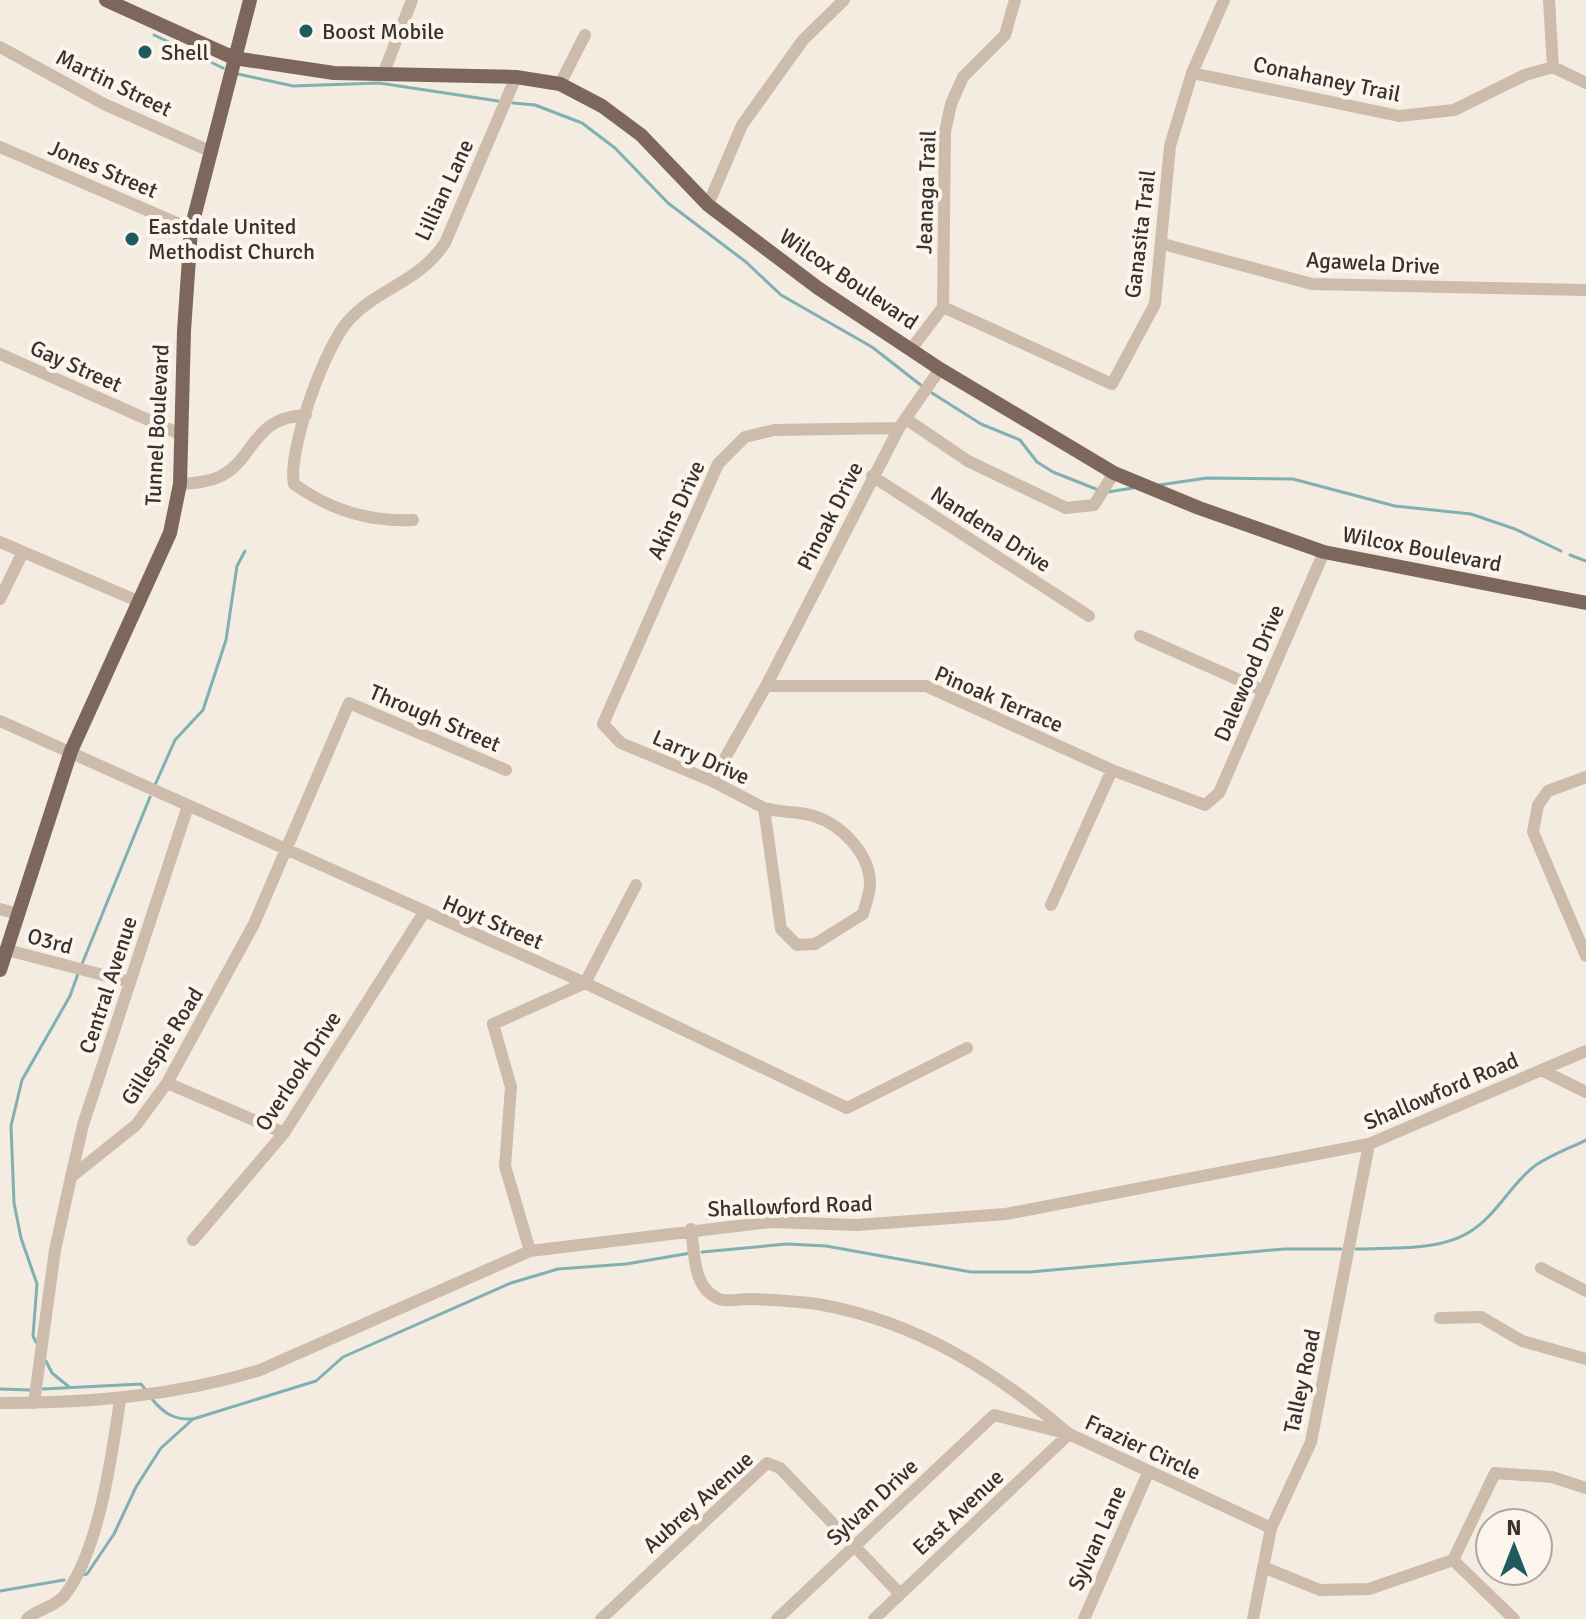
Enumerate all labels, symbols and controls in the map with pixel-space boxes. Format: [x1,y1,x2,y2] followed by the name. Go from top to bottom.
[322,18,444,45] place label: Boost Mobile
[297,22,315,40] marker: Boost Mobile
[161,39,209,66] place label: Shell
[52,43,177,123] street label: Martin Street
[136,43,154,61] marker: Shell
[1251,50,1403,108] street label: Conahaney Trail
[910,130,942,254] street label: Jeanaga Trail
[44,134,162,204] street label: Jones Street
[409,135,479,245] street label: Lillian Lane
[1119,168,1161,300] street label: Ganasita Trail
[148,213,315,265] place label: Eastdale United Methodist Church
[774,223,924,335] street label: Wilcox Boulevard
[123,230,141,248] marker: Eastdale United Methodist Church
[1305,246,1441,280] street label: Agawela Drive
[26,334,126,398] street label: Gay Street
[139,343,175,507] street label: Tunnel Boulevard
[641,456,711,564] street label: Akins Drive
[791,457,869,575] street label: Pinoak Drive
[926,480,1056,578] street label: Nandena Drive
[1340,520,1504,578] street label: Wilcox Boulevard
[1208,600,1290,746] street label: Dalewood Drive
[931,660,1067,738] street label: Pinoak Terrace
[365,678,505,758] street label: Through Street
[648,724,754,790] street label: Larry Drive
[439,889,547,955] street label: Hoyt Street
[73,913,143,1057] street label: Central Avenue
[24,922,76,960] street label: O3rd
[115,982,209,1110] street label: Gillespie Road
[249,1006,347,1136] street label: Overlook Drive
[1360,1046,1522,1136] street label: Shallowford Road
[707,1190,873,1222] street label: Shallowford Road
[1278,1326,1326,1436] street label: Talley Road
[1081,1408,1205,1486] street label: Frazier Circle
[637,1445,759,1559] street label: Aubrey Avenue
[821,1453,923,1551] street label: Sylvan Drive
[907,1463,1009,1561] street label: East Avenue
[1062,1481,1132,1595] street label: Sylvan Lane
[1474,1507,1554,1587] north arrow
[1506,1514,1522,1541] text: N

